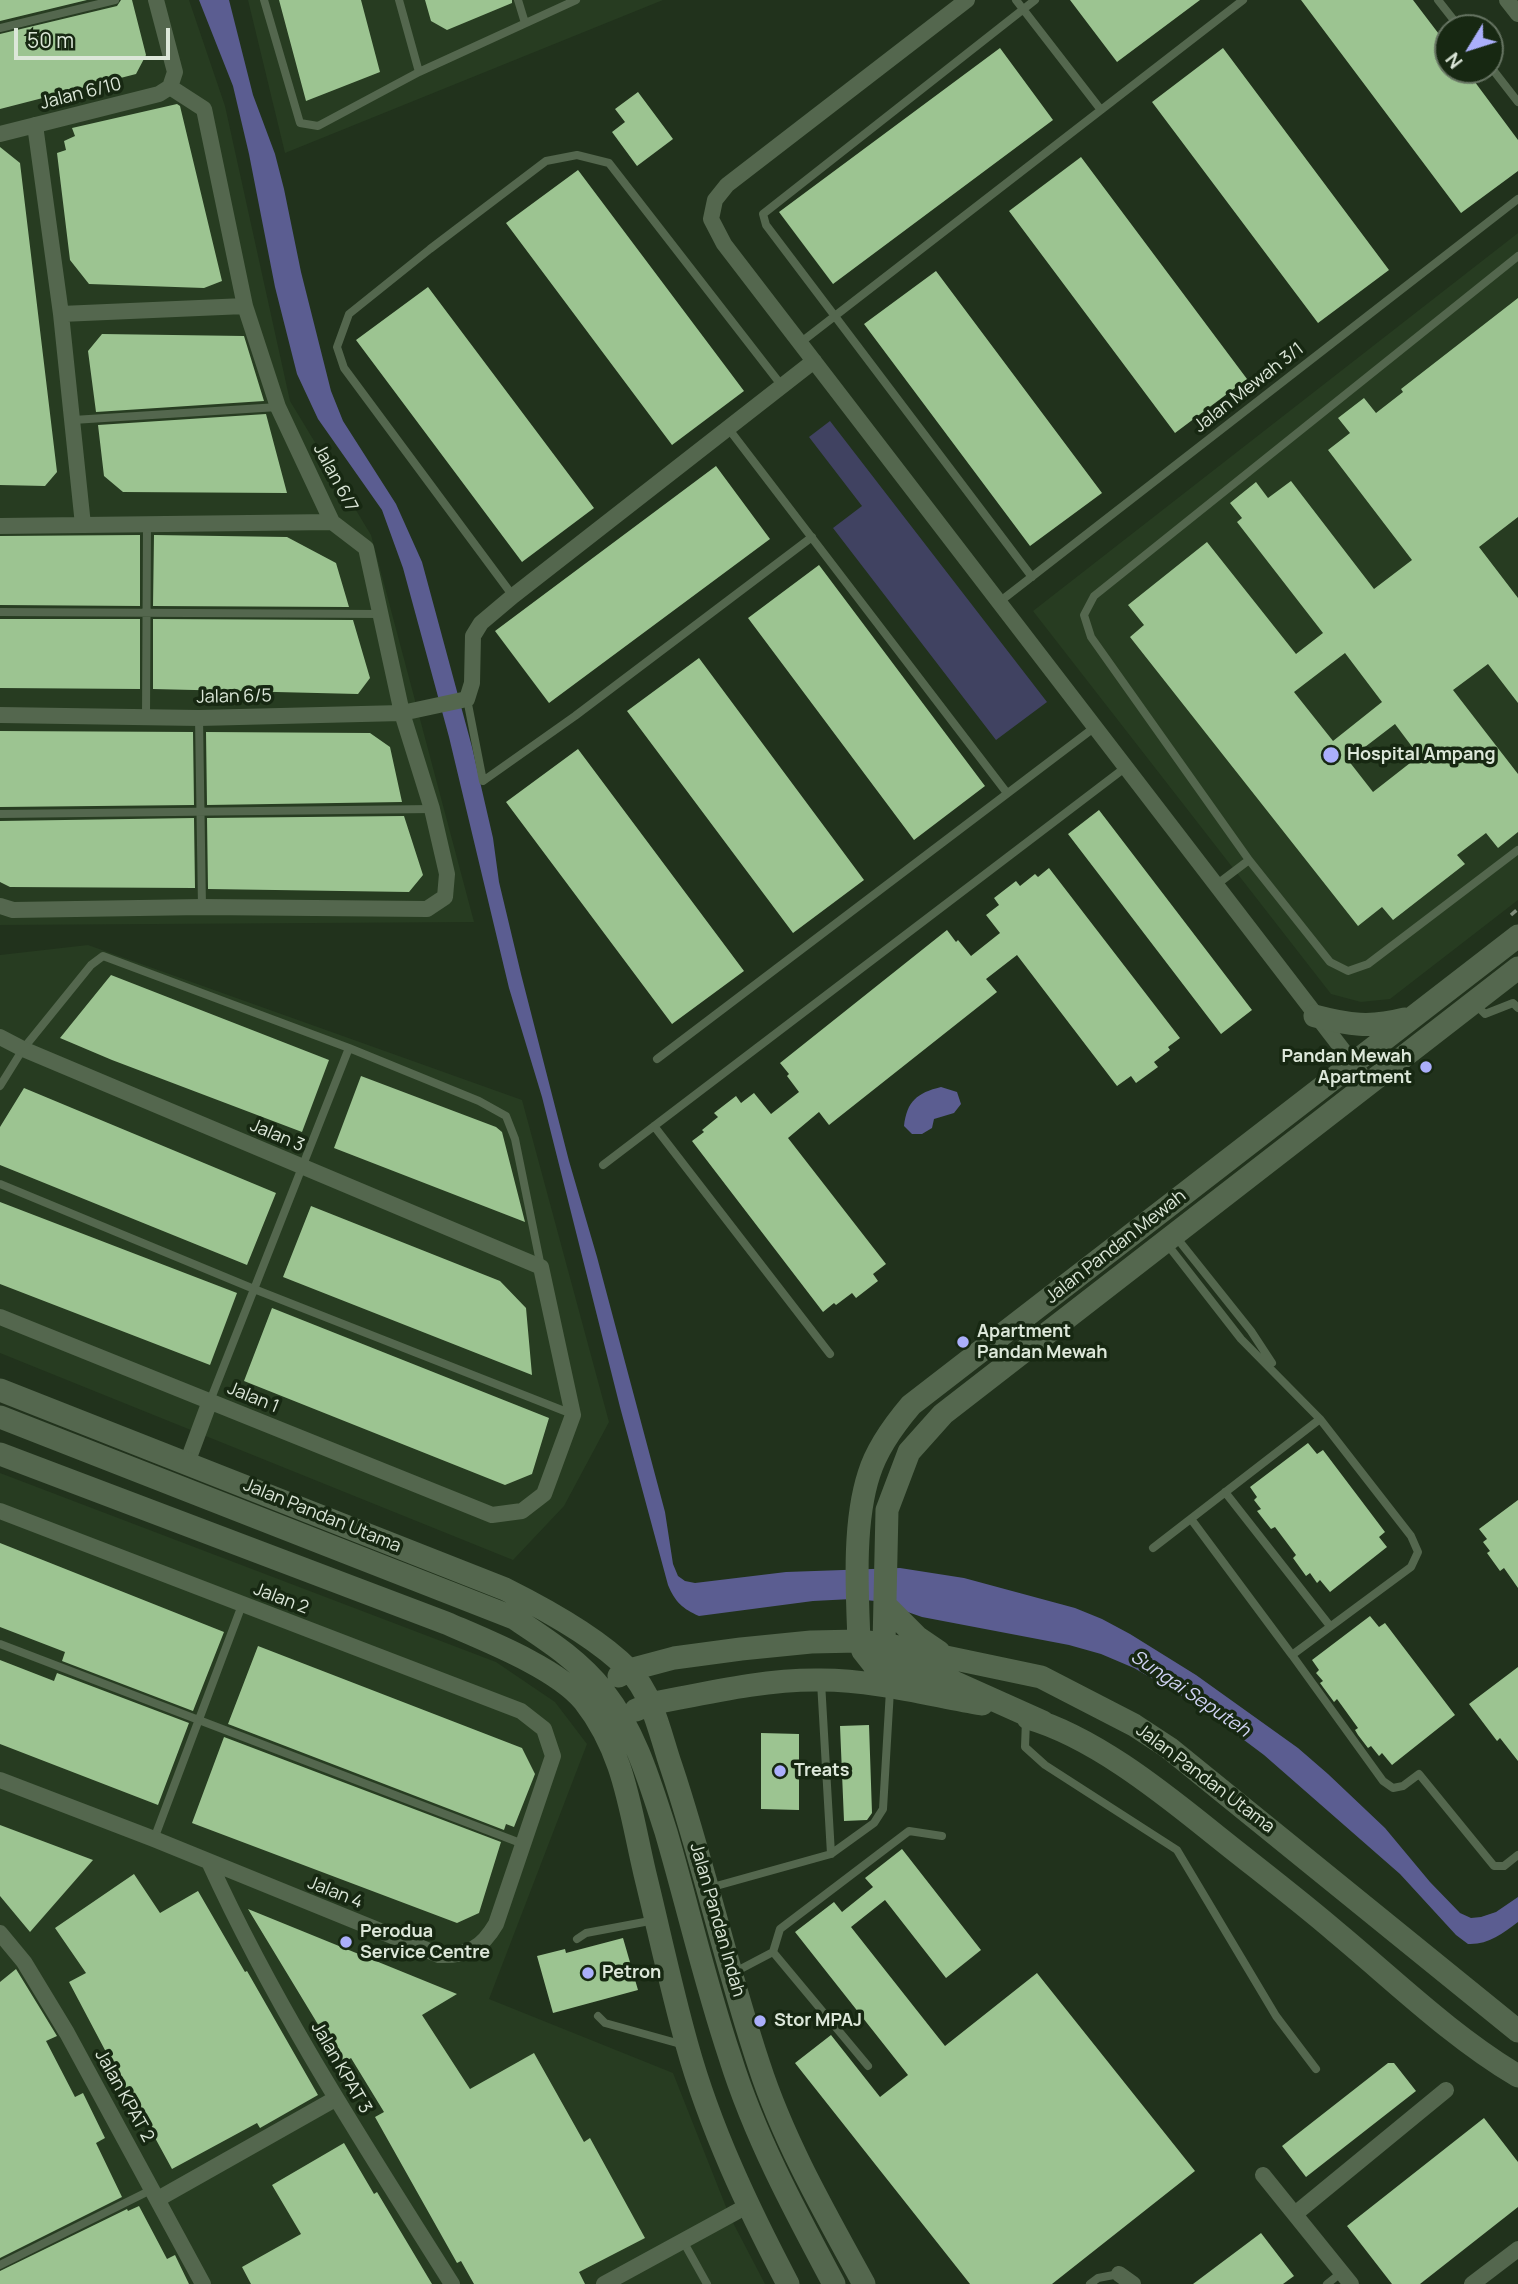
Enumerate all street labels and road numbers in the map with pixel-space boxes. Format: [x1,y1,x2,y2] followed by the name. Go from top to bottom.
[38,73,124,115] street label: Jalan 6/10
[1190,338,1308,438] street label: Jalan Mewah 3/1
[308,440,362,516] street label: Jalan 6/7
[196,686,272,708] street label: Jalan 6/5
[247,1115,307,1157] street label: Jalan 3
[1042,1186,1190,1308] street label: Jalan Pandan Mewah
[224,1378,282,1418] street label: Jalan 1
[240,1475,404,1557] street label: Jalan Pandan Utama
[250,1579,312,1619] street label: Jalan 2
[1131,1720,1279,1838] street label: Jalan Pandan Utama
[685,1841,749,1999] street label: Jalan Pandan Indah
[304,1872,366,1914] street label: Jalan 4
[306,2018,376,2118] street label: Jalan KPAT 3
[90,2046,158,2146] street label: Jalan KPAT 2

